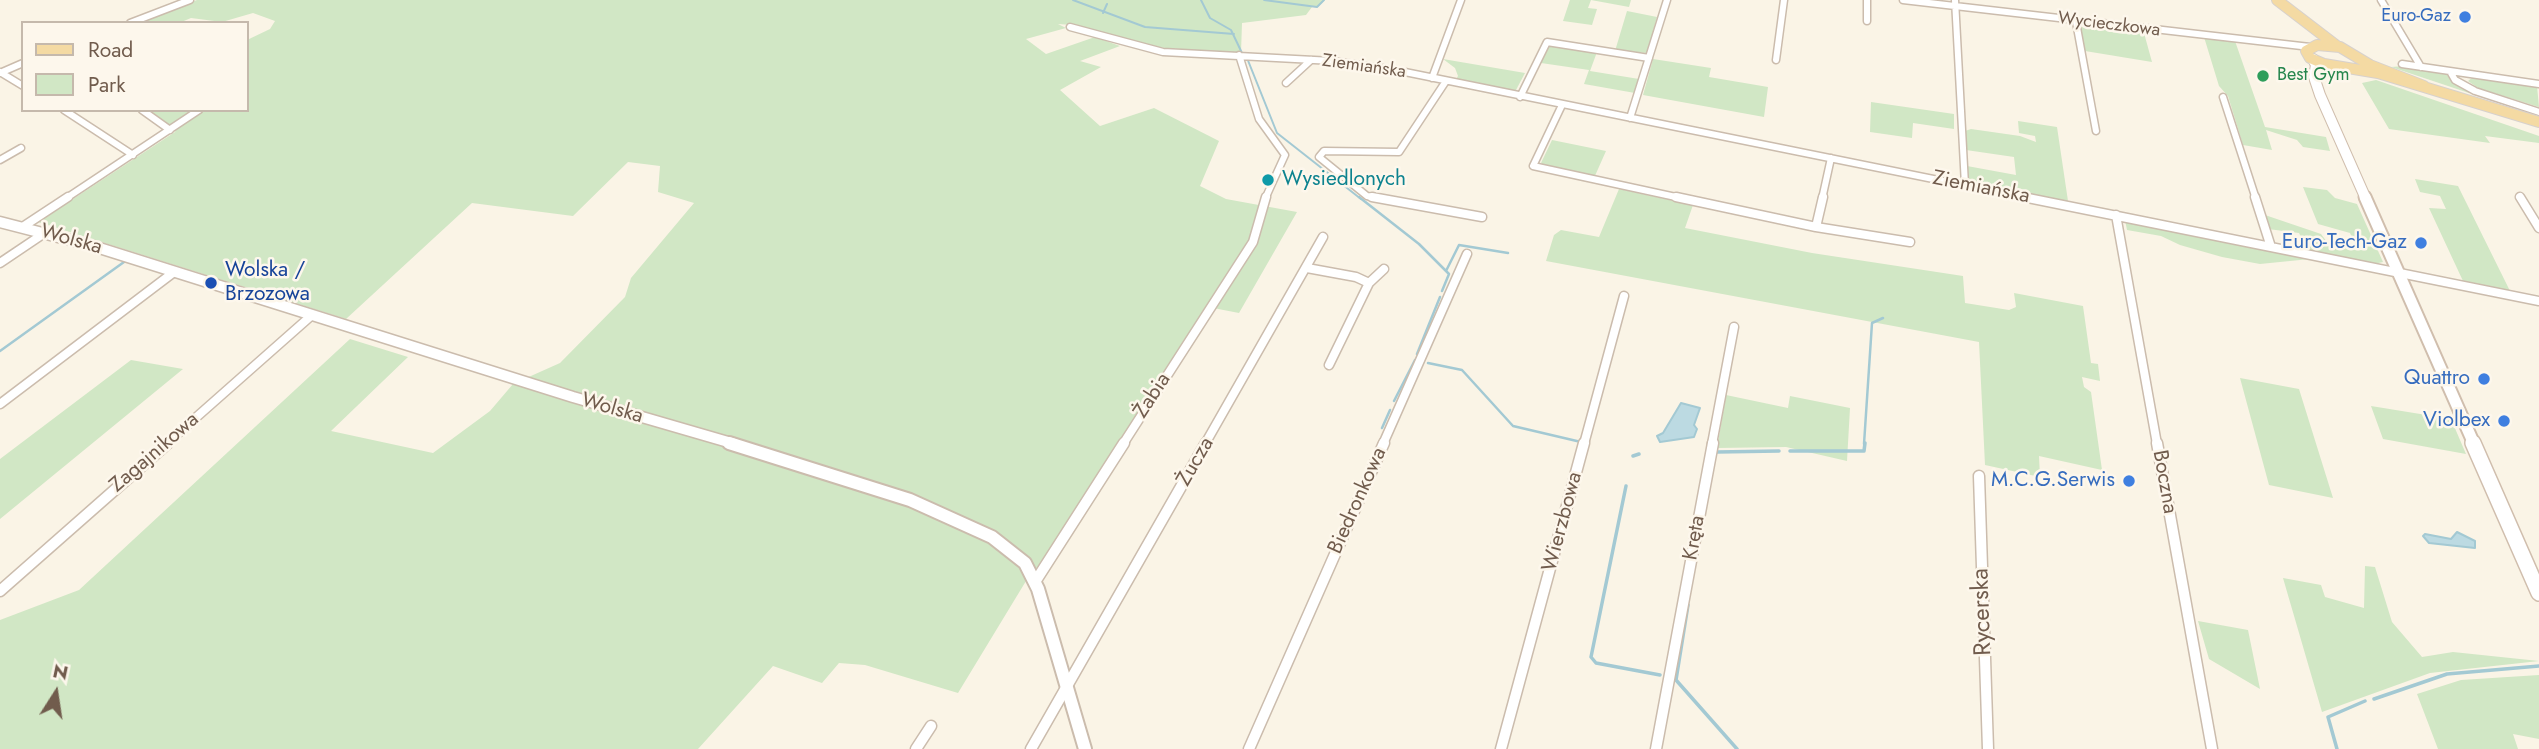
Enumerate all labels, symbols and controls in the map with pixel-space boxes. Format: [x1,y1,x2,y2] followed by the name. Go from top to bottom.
[2381,6,2451,28] place label: Euro-Gaz
[2057,8,2161,42] street label: Wycieczkowa
[2457,9,2473,25] marker: Euro-Gaz
[21,21,248,112] legend
[88,35,133,65] text: Road
[1321,50,1407,84] street label: Ziemiańska
[2277,65,2349,87] place label: Best Gym
[2255,68,2271,84] marker: Best Gym
[88,70,125,100] text: Park
[1930,166,2032,210] street label: Ziemiańska
[1282,167,1406,193] place label: Wysiedlonych
[1260,172,1276,188] marker: Wysiedlonych
[37,219,105,261] street label: Wolska
[2282,230,2407,256] place label: Euro-Tech-Gaz
[2413,235,2429,251] marker: Euro-Tech-Gaz
[225,258,310,308] place label: Wolska / Brzozowa
[203,275,219,291] marker: Wolska / Brzozowa
[2404,366,2470,392] place label: Quattro
[1129,369,1177,423] street label: Żabia
[2476,371,2492,387] marker: Quattro
[578,388,646,430] street label: Wolska
[105,407,205,499] street label: Zagajnikowa
[2423,408,2490,434] place label: Violbex
[2496,413,2512,429] marker: Violbex
[1172,433,1220,491] street label: Żucza
[1323,444,1393,558] street label: Biedronkowa
[2146,448,2182,516] street label: Boczna
[1991,468,2115,494] place label: M.C.G.Serwis
[1538,469,1588,575] street label: Wierzbowa
[2121,473,2137,489] marker: M.C.G.Serwis
[1679,514,1711,562] street label: Kręta
[1967,568,1999,656] street label: Rycerska
[50,657,71,687] text: N
[21,658,91,728] north arrow

